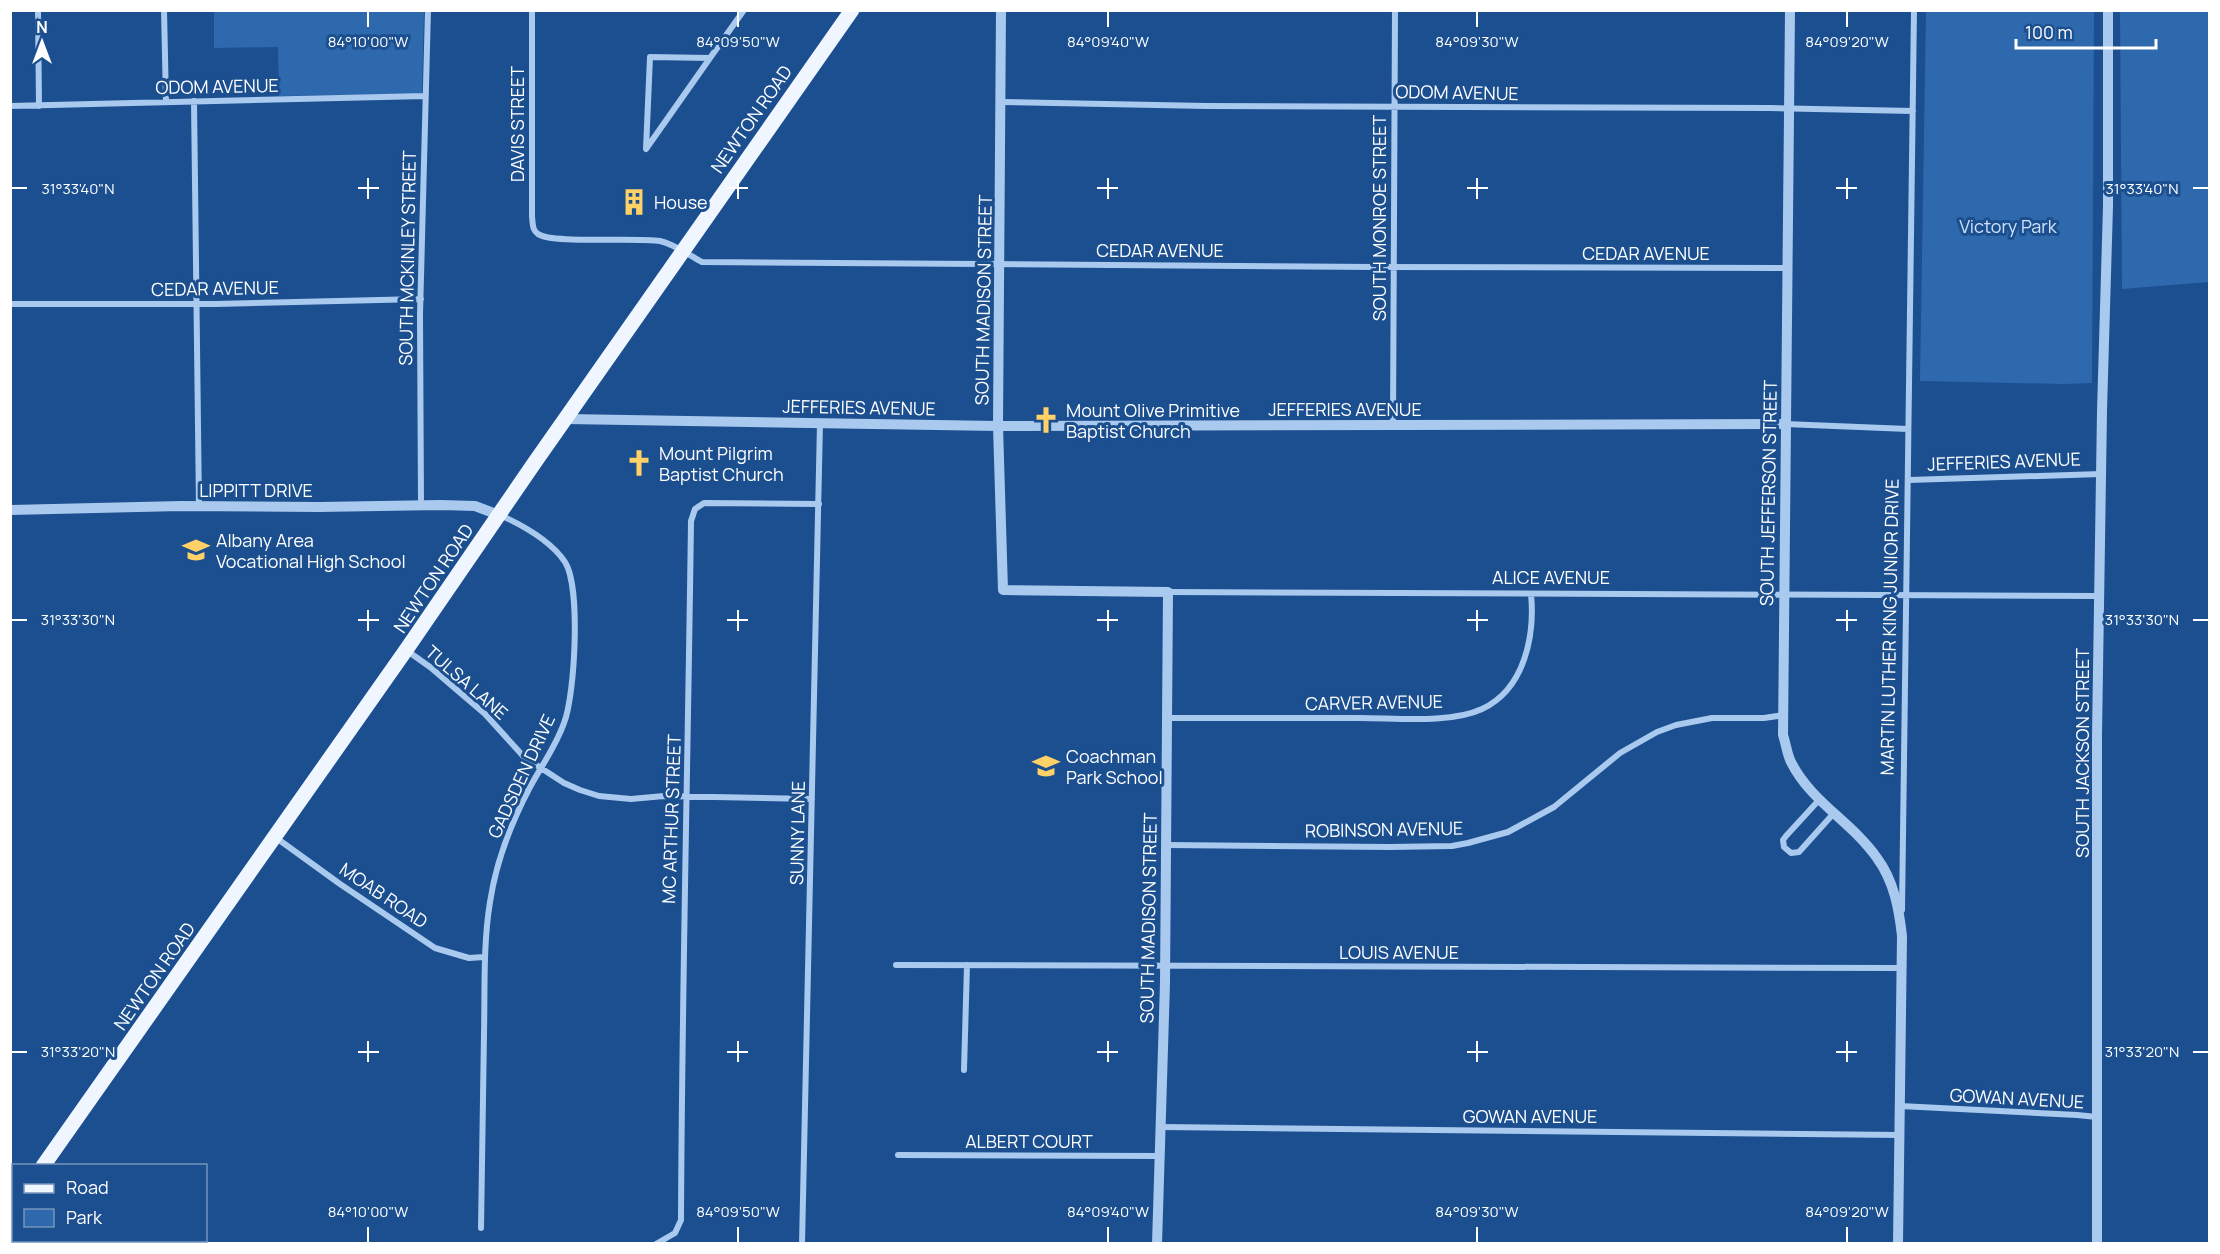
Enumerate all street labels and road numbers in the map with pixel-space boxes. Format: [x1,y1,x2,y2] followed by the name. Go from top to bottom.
[705,60,797,178] street label: NEWTON ROAD
[505,66,529,182] street label: DAVIS STREET
[155,73,279,99] street label: ODOM AVENUE
[1395,79,1519,105] street label: ODOM AVENUE
[1367,114,1391,321] street label: SOUTH MONROE STREET
[393,150,421,366] street label: SOUTH MCKINLEY STREET
[969,194,997,406] street label: SOUTH MADISON STREET
[1096,238,1224,262] street label: CEDAR AVENUE
[1582,241,1710,265] street label: CEDAR AVENUE
[151,275,279,301] street label: CEDAR AVENUE
[1754,379,1782,606] street label: SOUTH JEFFERSON STREET
[782,394,936,420] street label: JEFFERIES AVENUE
[1268,397,1422,421] street label: JEFFERIES AVENUE
[1927,446,2081,476] street label: JEFFERIES AVENUE
[199,478,313,502] street label: LIPPITT DRIVE
[1874,479,1904,775] street label: MARTIN LUTHER KING JUNIOR DRIVE
[388,519,478,637] street label: NEWTON ROAD
[1492,565,1610,589] street label: ALICE AVENUE
[421,640,513,724] street label: TULSA LANE
[2070,648,2094,858] street label: SOUTH JACKSON STREET
[1305,689,1443,715] street label: CARVER AVENUE
[482,710,560,842] street label: GADSDEN DRIVE
[656,734,686,904] street label: MC ARTHUR STREET
[784,781,810,885] street label: SUNNY LANE
[1134,812,1162,1024] street label: SOUTH MADISON STREET
[1305,816,1463,842] street label: ROBINSON AVENUE
[335,857,433,933] street label: MOAB ROAD
[108,917,200,1035] street label: NEWTON ROAD
[1339,940,1459,964] street label: LOUIS AVENUE
[1949,1082,2085,1114] street label: GOWAN AVENUE
[1463,1104,1597,1128] street label: GOWAN AVENUE
[965,1129,1093,1153] street label: ALBERT COURT

